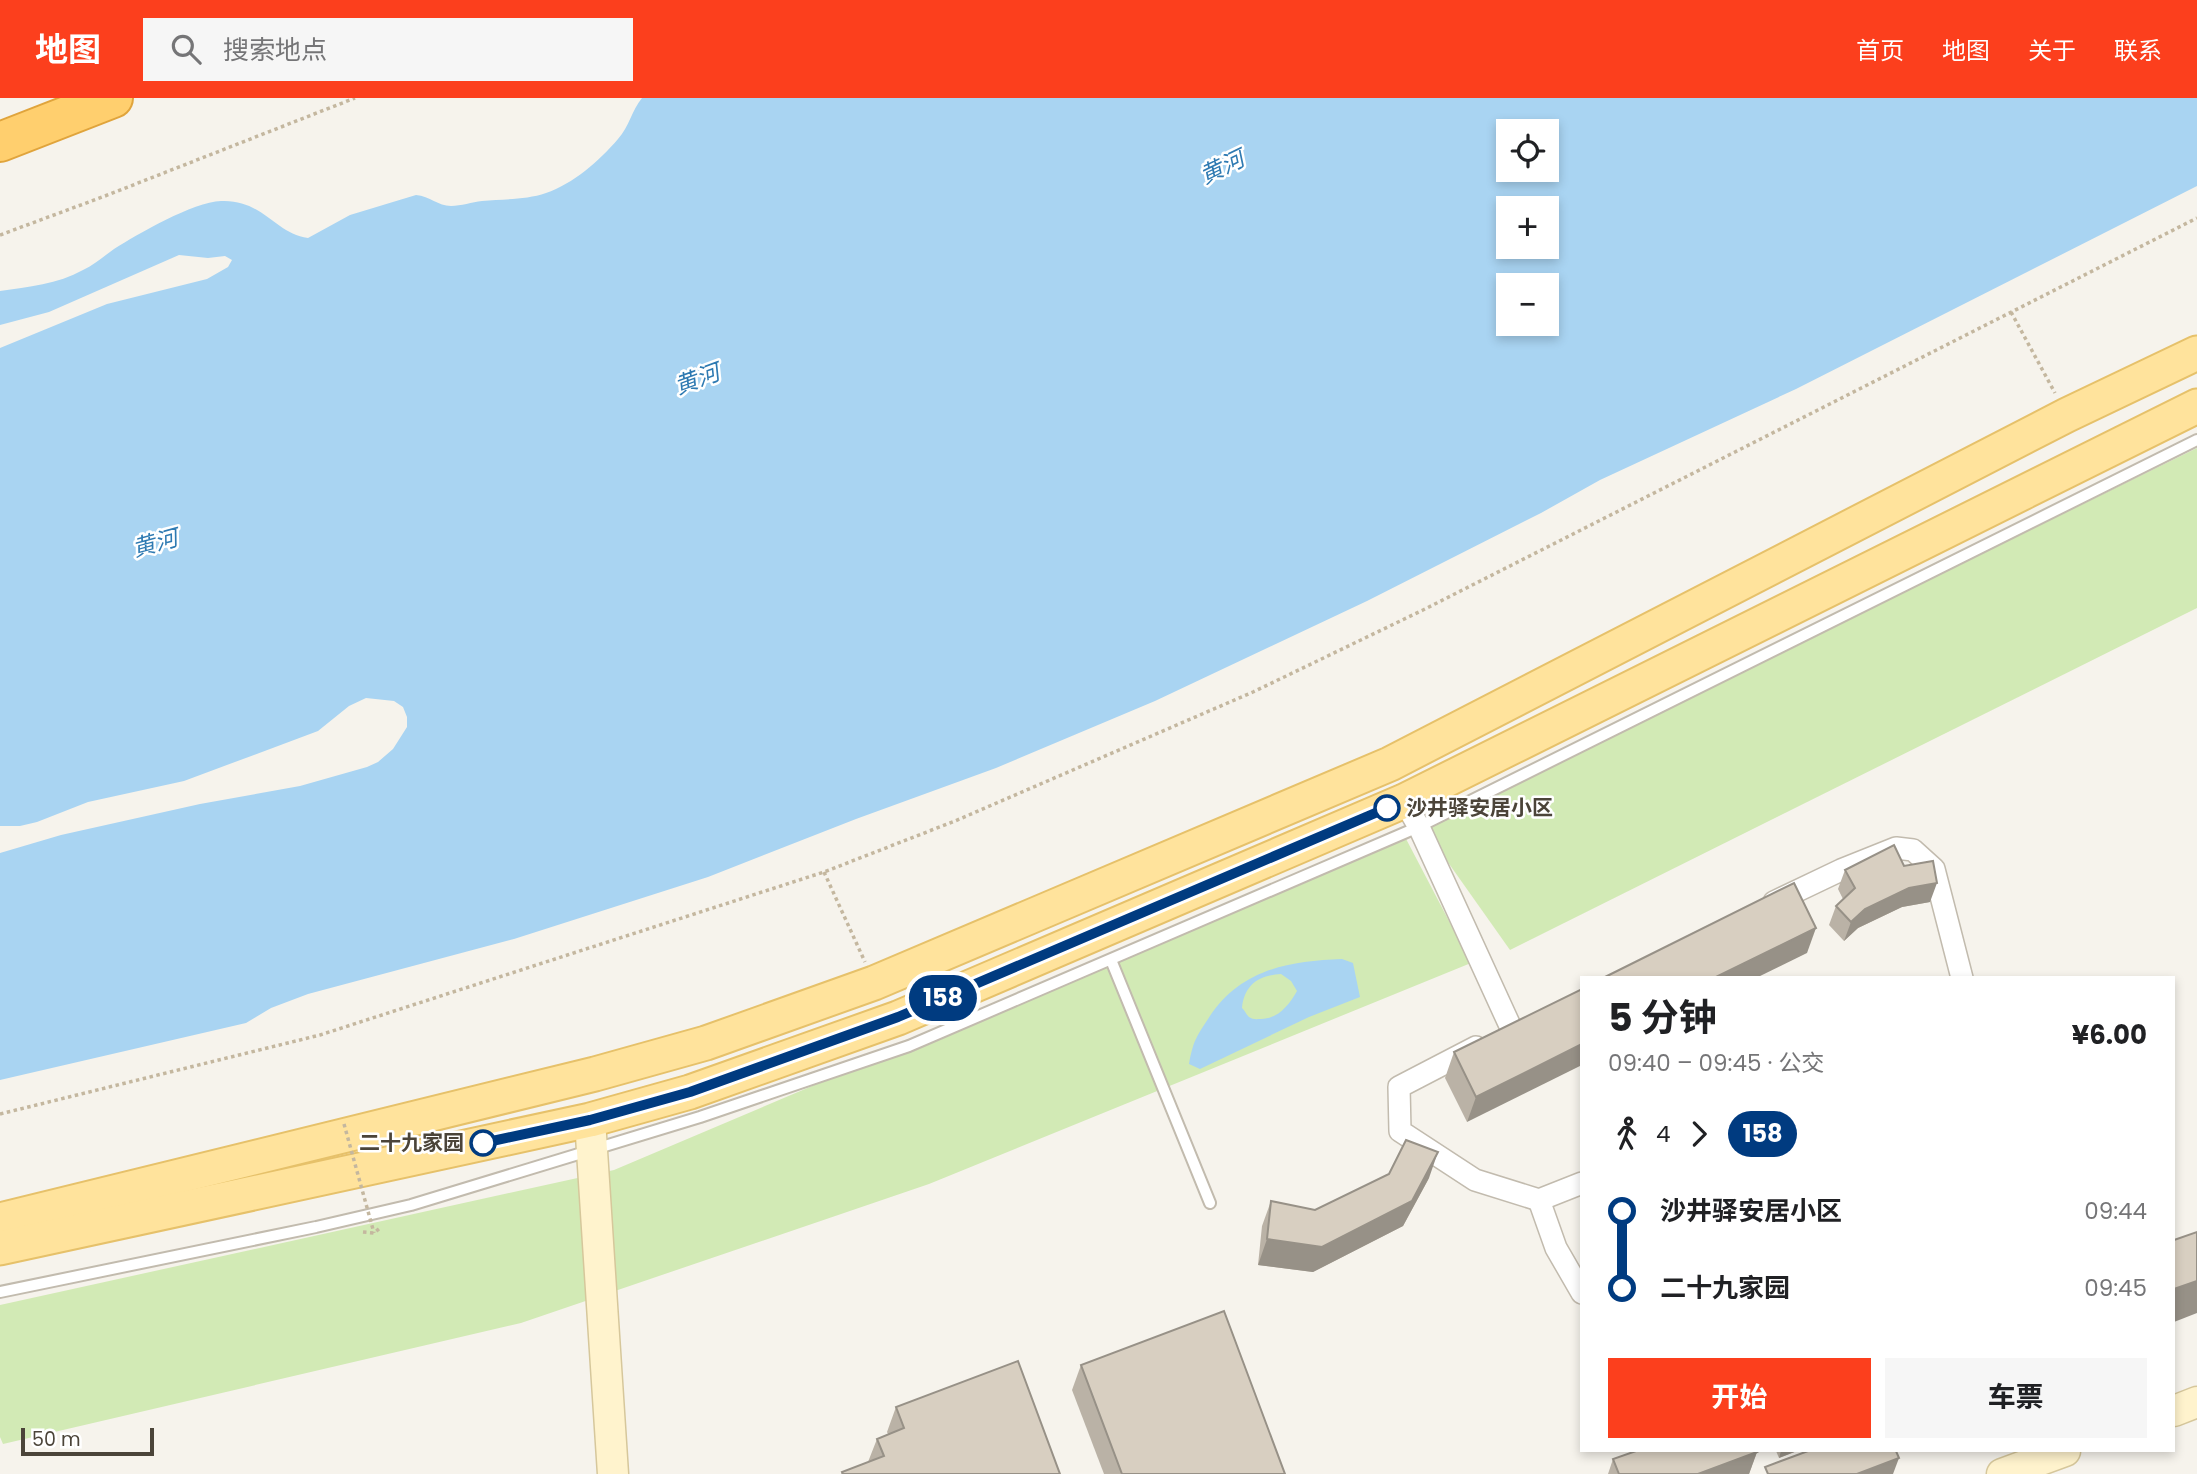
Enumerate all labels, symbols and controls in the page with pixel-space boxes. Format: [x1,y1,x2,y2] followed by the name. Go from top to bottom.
[143,18,633,81] search box
[35,26,101,73] text: 地图
[167,30,205,68] icon: search
[223,32,327,68] text: 搜索地点
[1856,34,1904,67] text: 首页
[1942,34,1990,67] text: 地图
[2028,34,2076,67] text: 关于
[2114,34,2162,67] text: 联系
[1496,119,1559,336] map controls
[1496,119,1559,182] button: locate
[1194,141,1253,191] water label: 黄河
[1496,196,1559,259] button: +
[1496,273,1559,336] button: −
[670,355,728,402] water label: 黄河
[129,521,185,564] water label: 黄河
[1406,793,1553,822] place label: 沙井驿安居小区
[1374,795,1400,821] marker: 沙井驿安居小区
[903,975,983,1021] line badge: 158
[923,981,963,1014] text: 158
[1608,991,1717,1044] text: 5 分钟
[2072,1017,2147,1053] text: ¥6.00
[1608,1047,1825,1079] text: 09:40 – 09:45 · 公交
[1608,1115,1646,1153] icon: walk
[1680,1115,1718,1153] icon: forward
[1742,1117,1783,1150] text: 158
[1656,1118,1670,1150] text: 4
[359,1128,464,1157] place label: 二十九家园
[470,1130,496,1156] marker: 二十九家园
[1660,1193,1842,1229] text: 沙井驿安居小区
[2084,1195,2147,1227] text: 09:44
[1660,1270,1790,1306] text: 二十九家园
[2084,1272,2147,1304] text: 09:45
[1608,1358,1871,1438] button: 开始
[1885,1358,2147,1438] button: 车票
[21,1425,154,1457] scale bar
[32,1426,81,1453] text: 50 m

